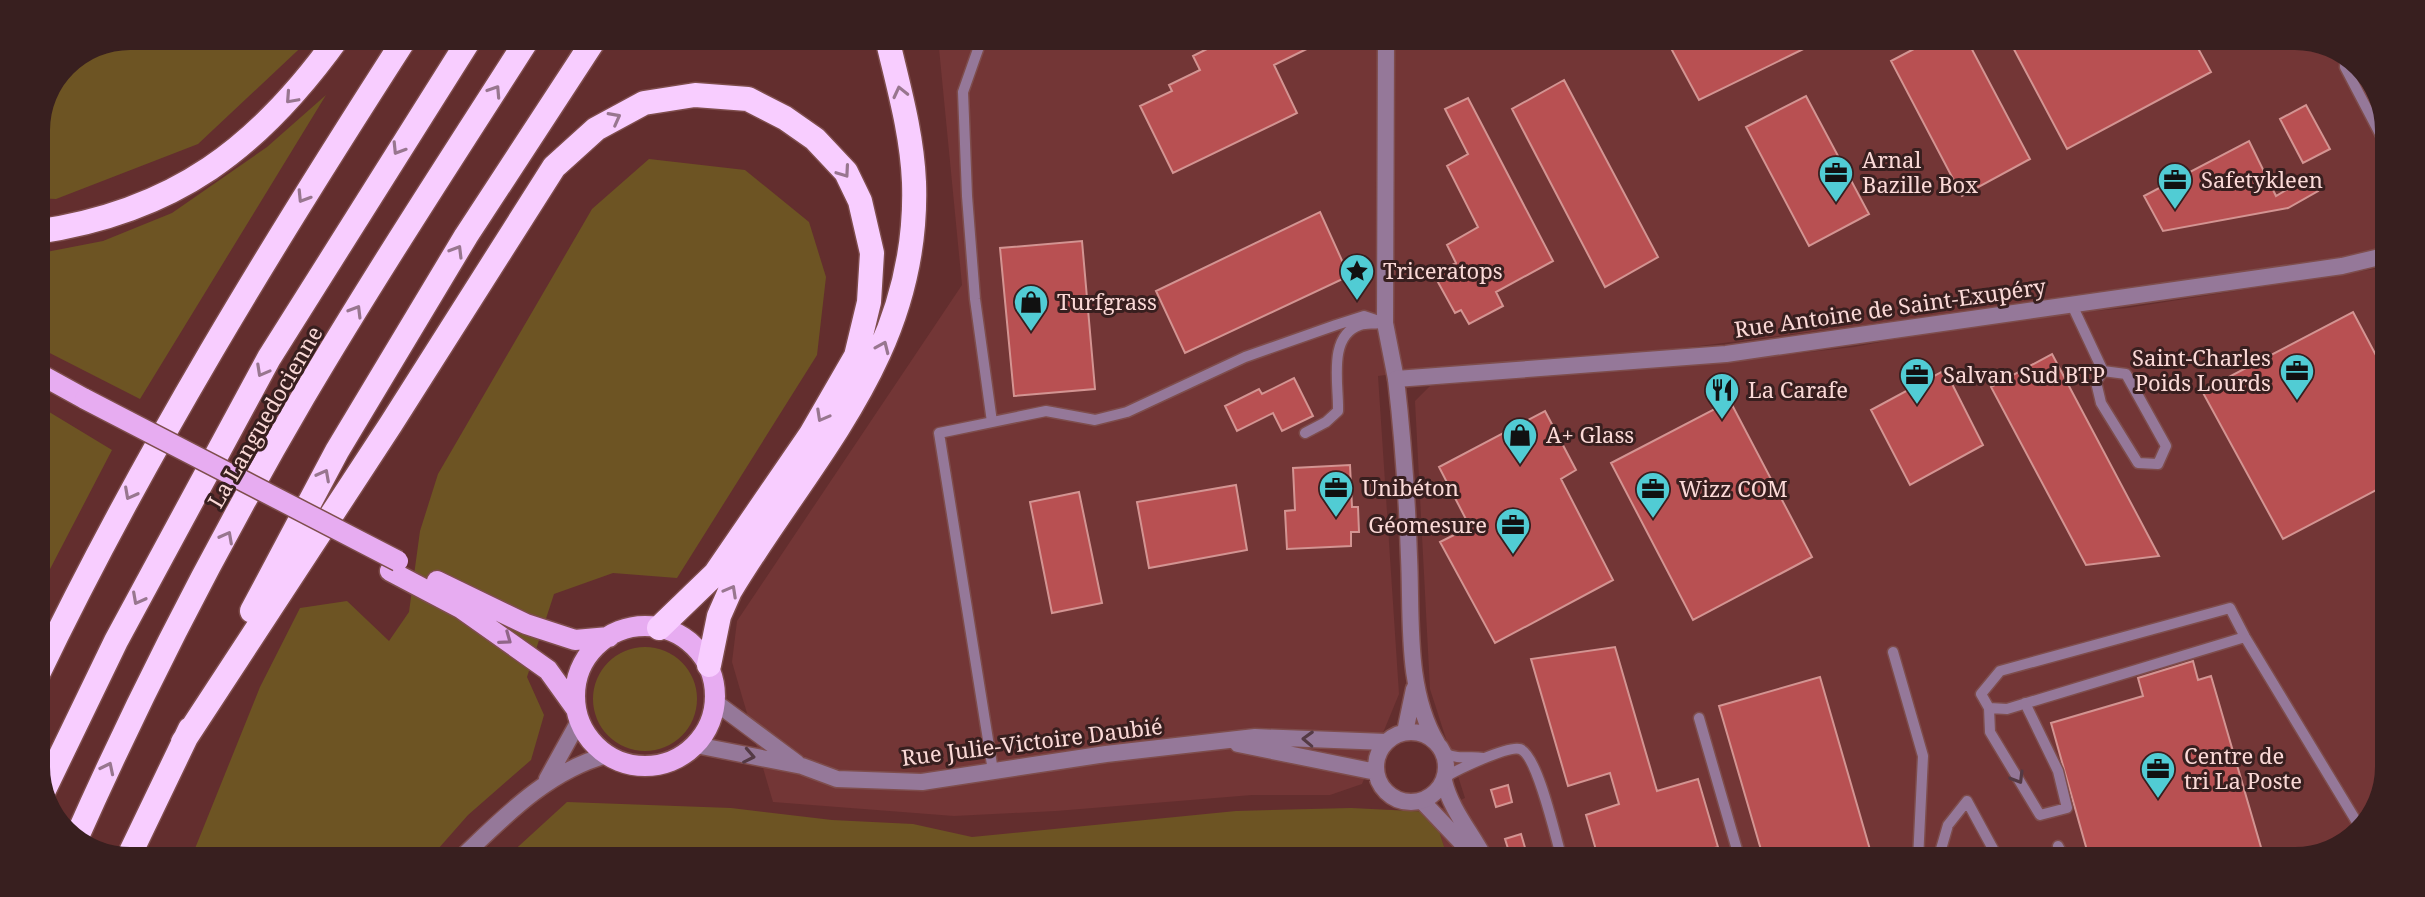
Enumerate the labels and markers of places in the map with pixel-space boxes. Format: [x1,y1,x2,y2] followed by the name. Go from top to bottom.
[1862,144,1978,199] place label: Arnal Bazille Box
[1817,154,1855,204] office icon: Arnal Bazille Box
[2156,161,2194,211] office icon: Safetykleen
[2201,164,2323,194] place label: Safetykleen
[1338,252,1376,302] place icon: Triceratops
[1383,255,1503,285] place label: Triceratops
[1012,283,1050,333] shop icon: Turfgrass
[1057,286,1157,316] place label: Turfgrass
[2132,342,2271,397] place label: Saint-Charles Poids Lourds
[2278,352,2316,402] office icon: Saint-Charles Poids Lourds
[1898,356,1936,406] office icon: Salvan Sud BTP
[1943,359,2105,389] place label: Salvan Sud BTP
[1703,371,1741,421] restaurant icon: La Carafe
[1748,374,1848,404] place label: La Carafe
[1501,416,1539,466] shop icon: A+ Glass
[1546,419,1634,449] place label: A+ Glass
[1317,469,1355,519] office icon: Unibéton
[1634,470,1672,520] office icon: Wizz COM
[1362,472,1459,502] place label: Unibéton
[1679,473,1788,503] place label: Wizz COM
[1494,506,1532,556] office icon: Géomesure
[1368,509,1487,539] place label: Géomesure
[2184,740,2302,795] place label: Centre de tri La Poste
[2139,750,2177,800] office icon: Centre de tri La Poste

